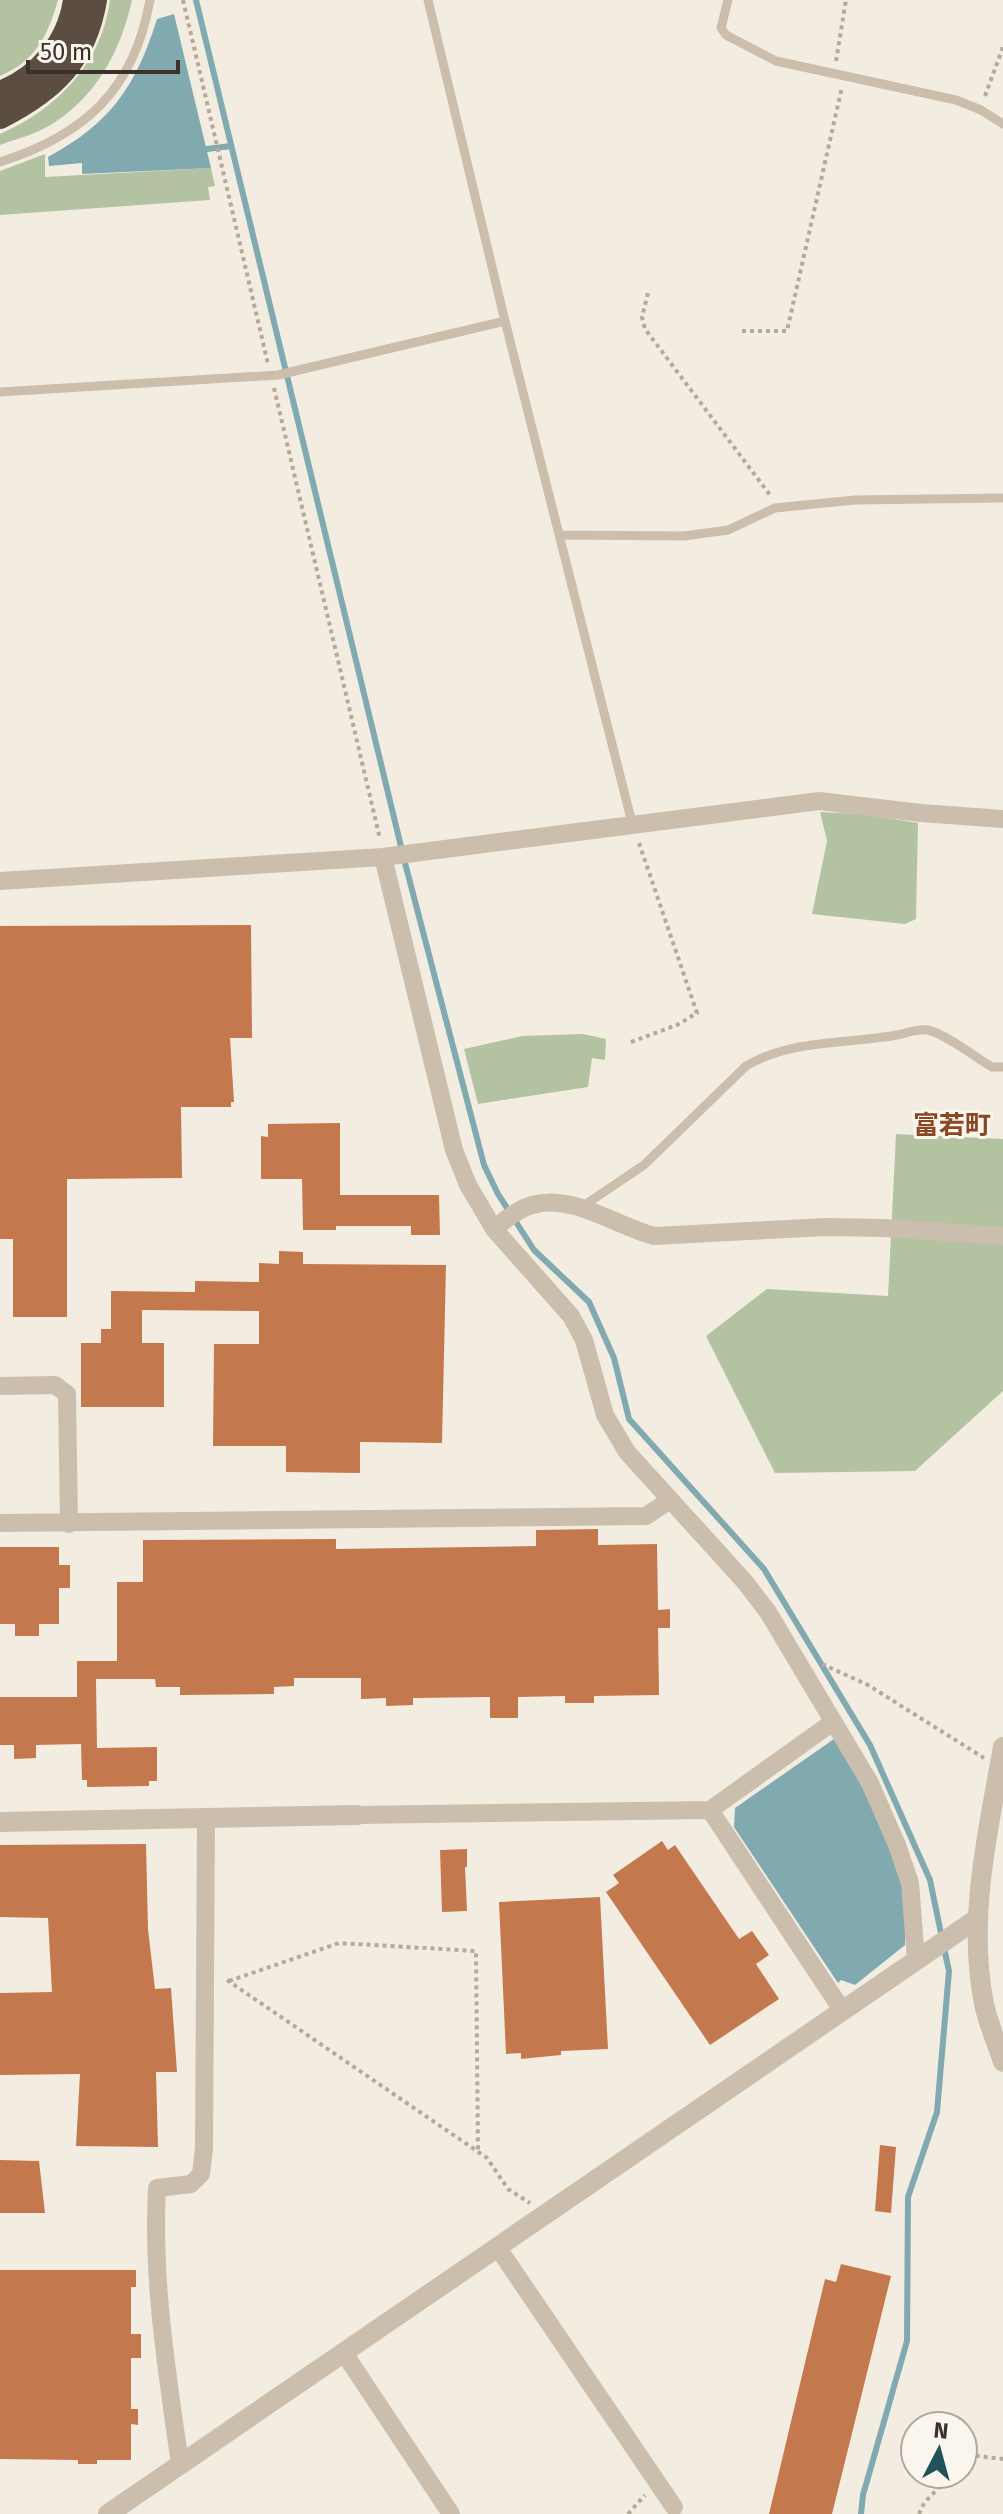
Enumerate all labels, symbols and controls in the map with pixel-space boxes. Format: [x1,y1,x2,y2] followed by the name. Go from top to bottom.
[28,24,178,74] scale bar
[40,38,92,66] text: 50 m
[913,1110,991,1141] district label: 富若町
[899,2410,979,2490] north arrow
[932,2416,950,2445] text: N

